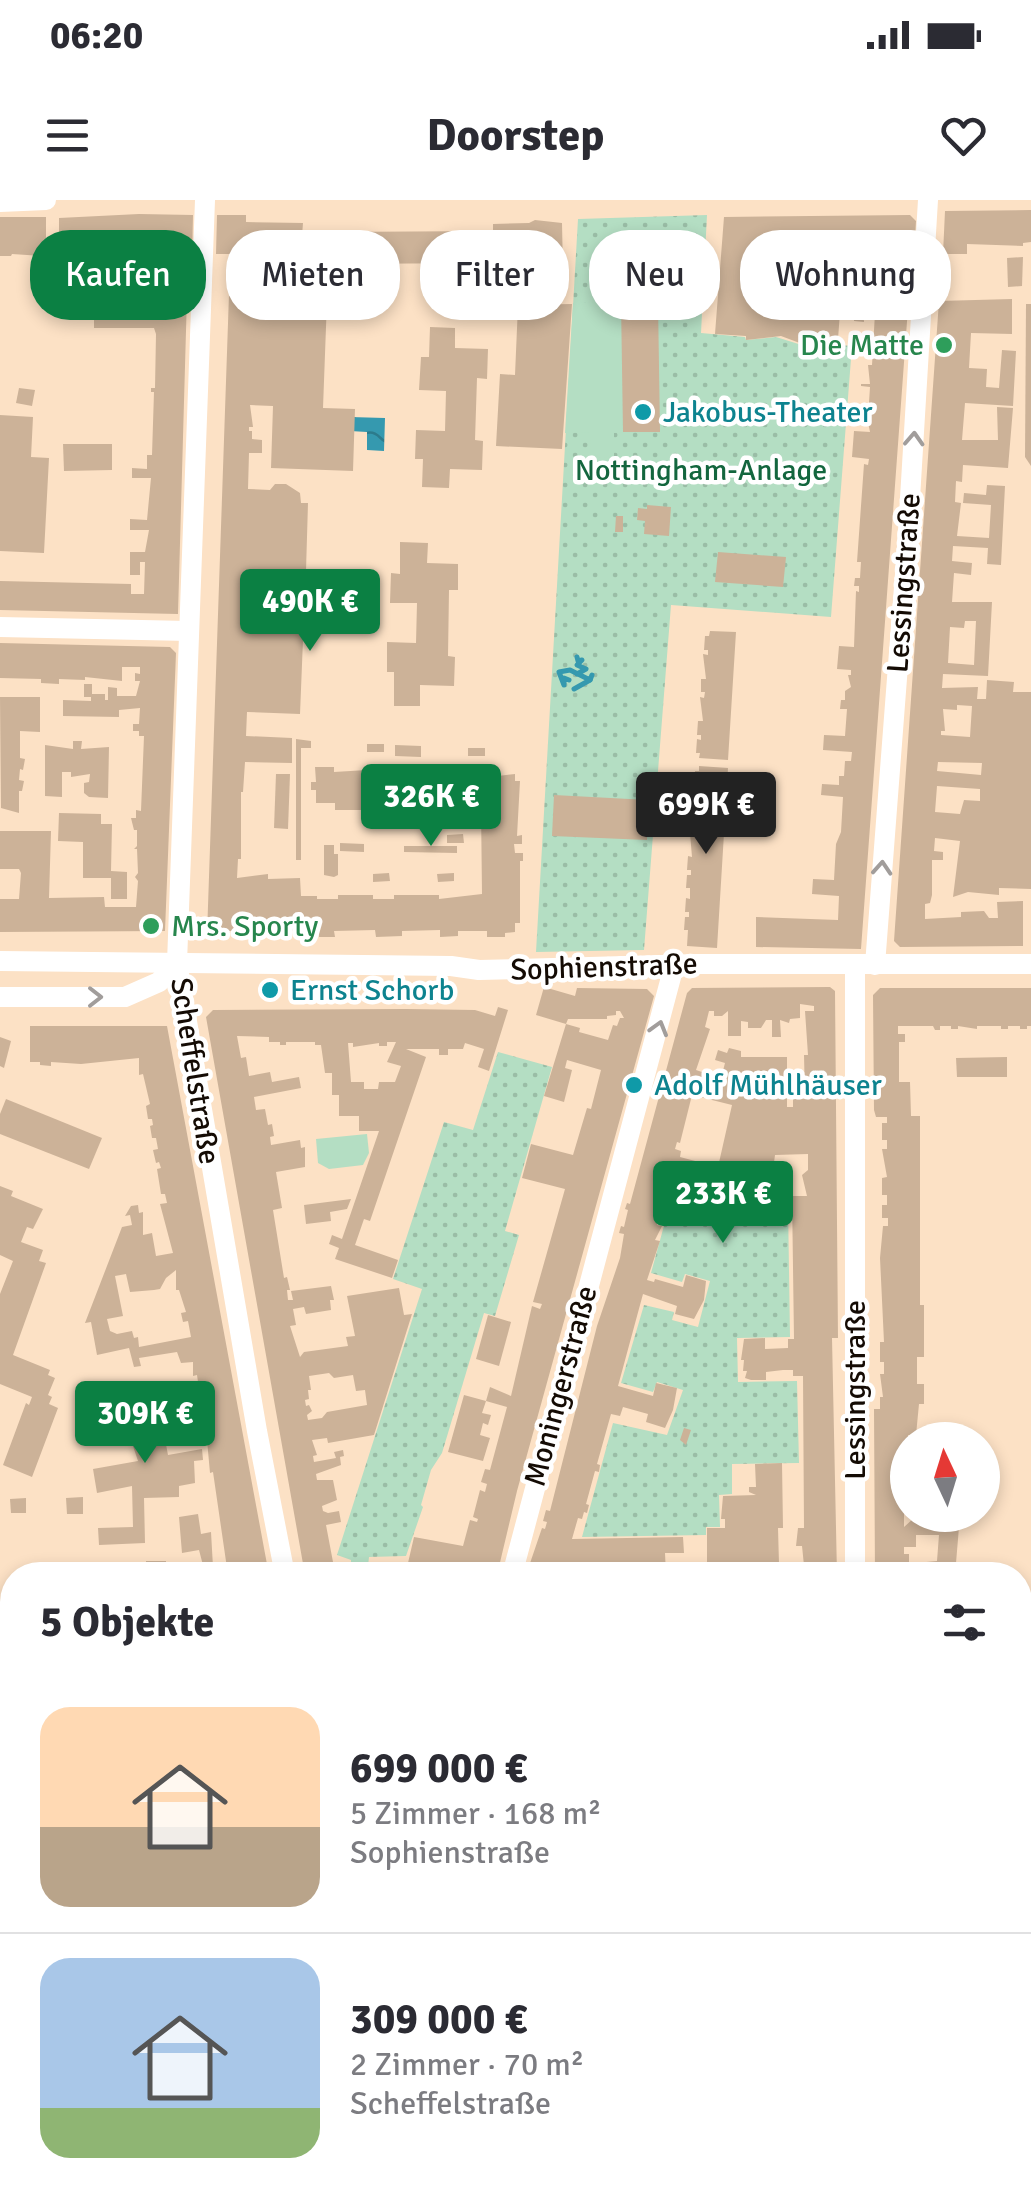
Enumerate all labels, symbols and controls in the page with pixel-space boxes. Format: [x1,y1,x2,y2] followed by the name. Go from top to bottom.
[50,12,143,59] text: 06:20
[40,108,95,163] icon: menu
[427,108,604,163] text: Doorstep
[936,108,991,163] icon: heart
[30,230,206,320] chip: Kaufen
[226,230,400,320] chip: Mieten
[420,230,569,320] chip: Filter
[589,230,720,320] chip: Neu
[740,230,951,320] chip: Wohnung
[800,327,924,364] place label: Die Matte
[933,334,955,356] marker: Die Matte
[663,394,872,431] place label: Jakobus-Theater
[632,401,654,423] marker: Jakobus-Theater
[903,431,924,447] one-way arrow
[575,452,827,489] park label: Nottingham-Anlage
[879,492,929,674] street label: Lessingstraße
[229,569,391,654] pin: 490K €
[262,582,358,621] text: 490K €
[350,764,512,849] pin: 326K €
[625,772,787,857] pin: 699K €
[383,777,479,816] text: 326K €
[658,785,754,824] text: 699K €
[871,860,893,876] one-way arrow
[171,908,318,945] place label: Mrs. Sporty
[140,915,162,937] marker: Mrs. Sporty
[510,945,698,989] street label: Sophienstraße
[290,972,454,1009] place label: Ernst Schorb
[162,975,228,1167] street label: Scheffelstraße
[259,979,281,1001] marker: Ernst Schorb
[88,986,103,1008] one-way arrow
[647,1020,668,1037] one-way arrow
[654,1067,882,1104] place label: Adolf Mühlhäuser
[623,1074,645,1096] marker: Adolf Mühlhäuser
[642,1161,804,1246] pin: 233K €
[675,1174,771,1213] text: 233K €
[516,1282,606,1490] street label: Moningerstraße
[837,1300,874,1480] street label: Lessingstraße
[64,1381,226,1466] pin: 309K €
[97,1394,193,1433] text: 309K €
[890,1422,1000,1532] north arrow
[890,1422,1000,1532] map controls
[937,1595,992,1650] icon: filters
[40,1597,214,1648] text: 5 Objekte
[350,1743,527,1794] text: 699 000 €
[120,1747,240,1867] icon: home
[350,1794,601,1833] text: 5 Zimmer · 168 m²
[350,1833,550,1872] text: Sophienstraße
[350,1994,527,2045] text: 309 000 €
[120,1998,240,2118] icon: home
[350,2045,584,2084] text: 2 Zimmer · 70 m²
[350,2084,551,2123] text: Scheffelstraße

